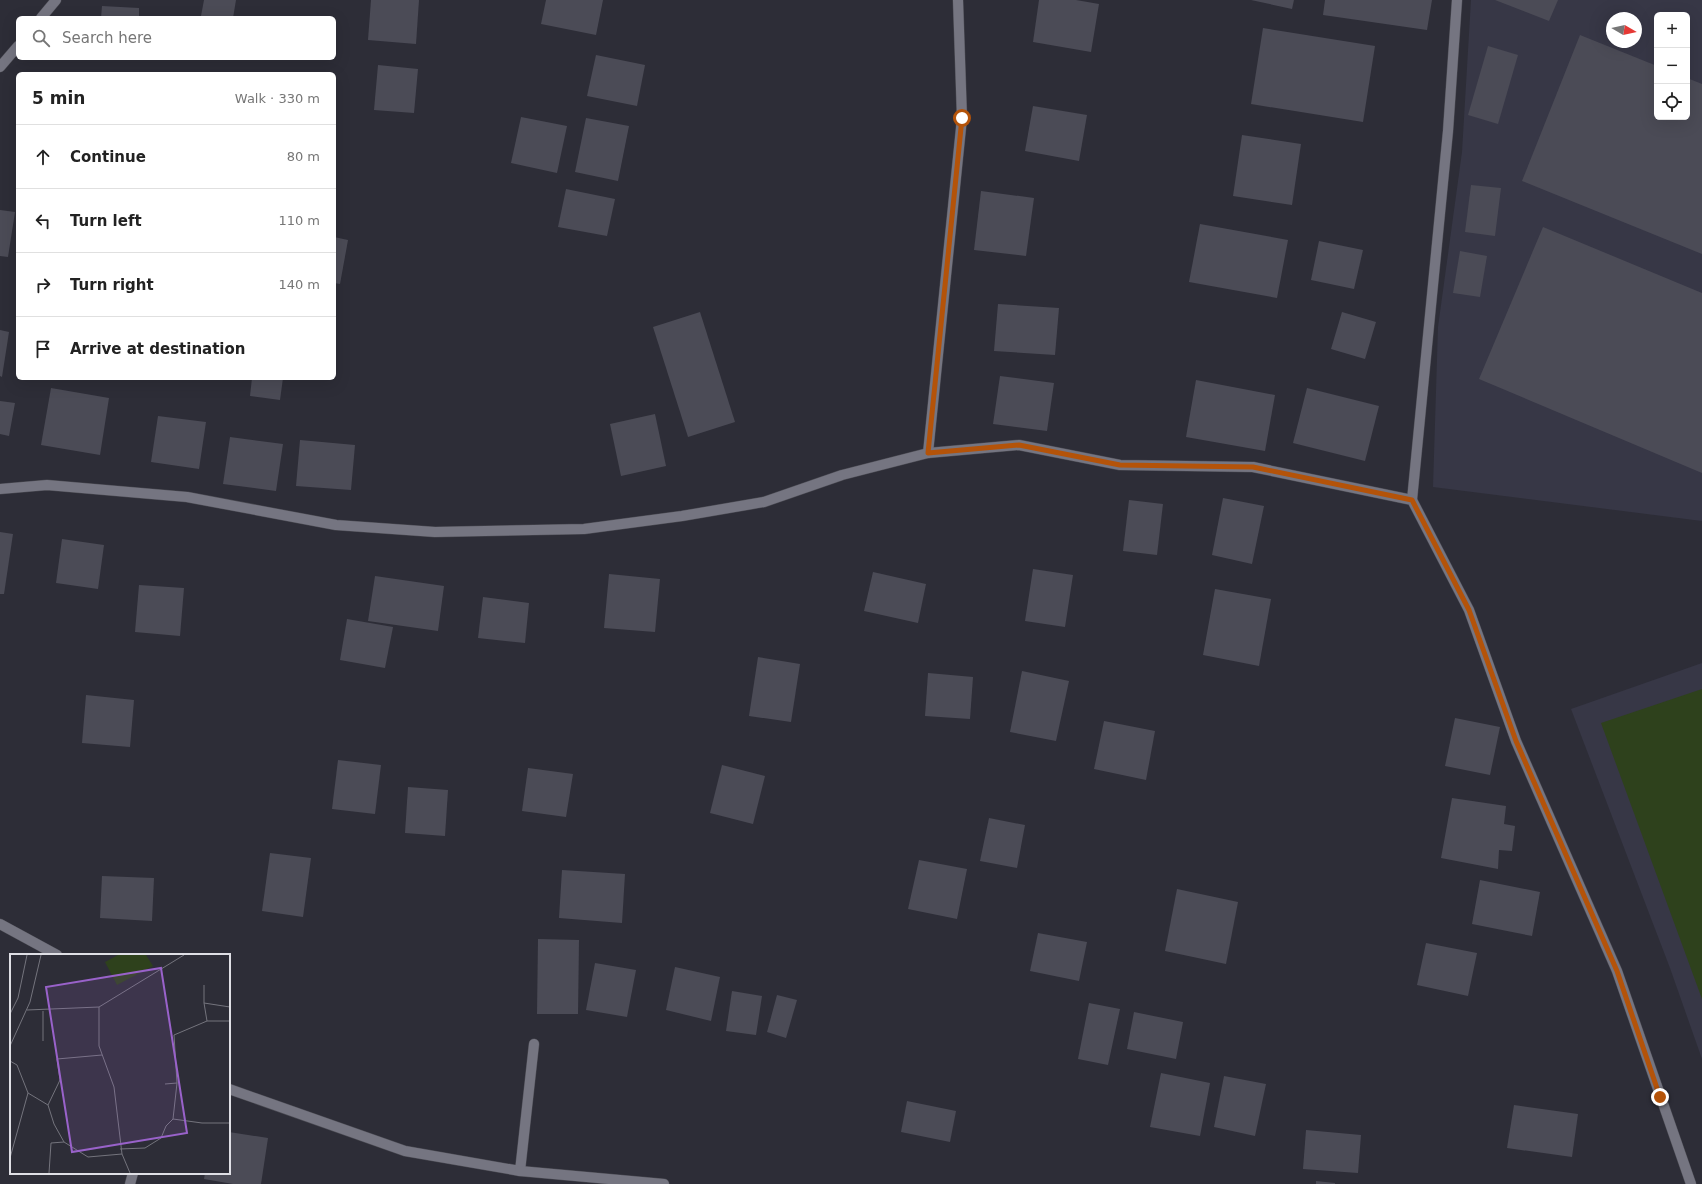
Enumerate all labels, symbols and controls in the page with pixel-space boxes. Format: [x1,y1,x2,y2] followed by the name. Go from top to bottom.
[1606,12,1642,48] north arrow
[1654,12,1690,120] map controls
[1654,12,1690,48] button: +
[16,16,336,60] search box
[30,27,52,49] icon: search
[62,29,152,47] text: Search here
[1654,48,1690,84] button: −
[1654,84,1690,120] button: locate
[32,88,85,108] text: 5 min
[235,91,320,106] text: Walk · 330 m
[953,109,971,127] route start
[32,146,54,168] icon: ahead
[70,148,146,166] text: Continue
[287,149,320,164] text: 80 m
[32,210,54,232] icon: left
[70,212,142,230] text: Turn left
[278,213,320,228] text: 110 m
[32,274,54,296] icon: right
[70,276,154,294] text: Turn right
[278,277,320,292] text: 140 m
[32,338,54,360] icon: arrive
[70,340,245,358] text: Arrive at destination
[10,954,230,1174] inset map
[1651,1088,1669,1106] route end

